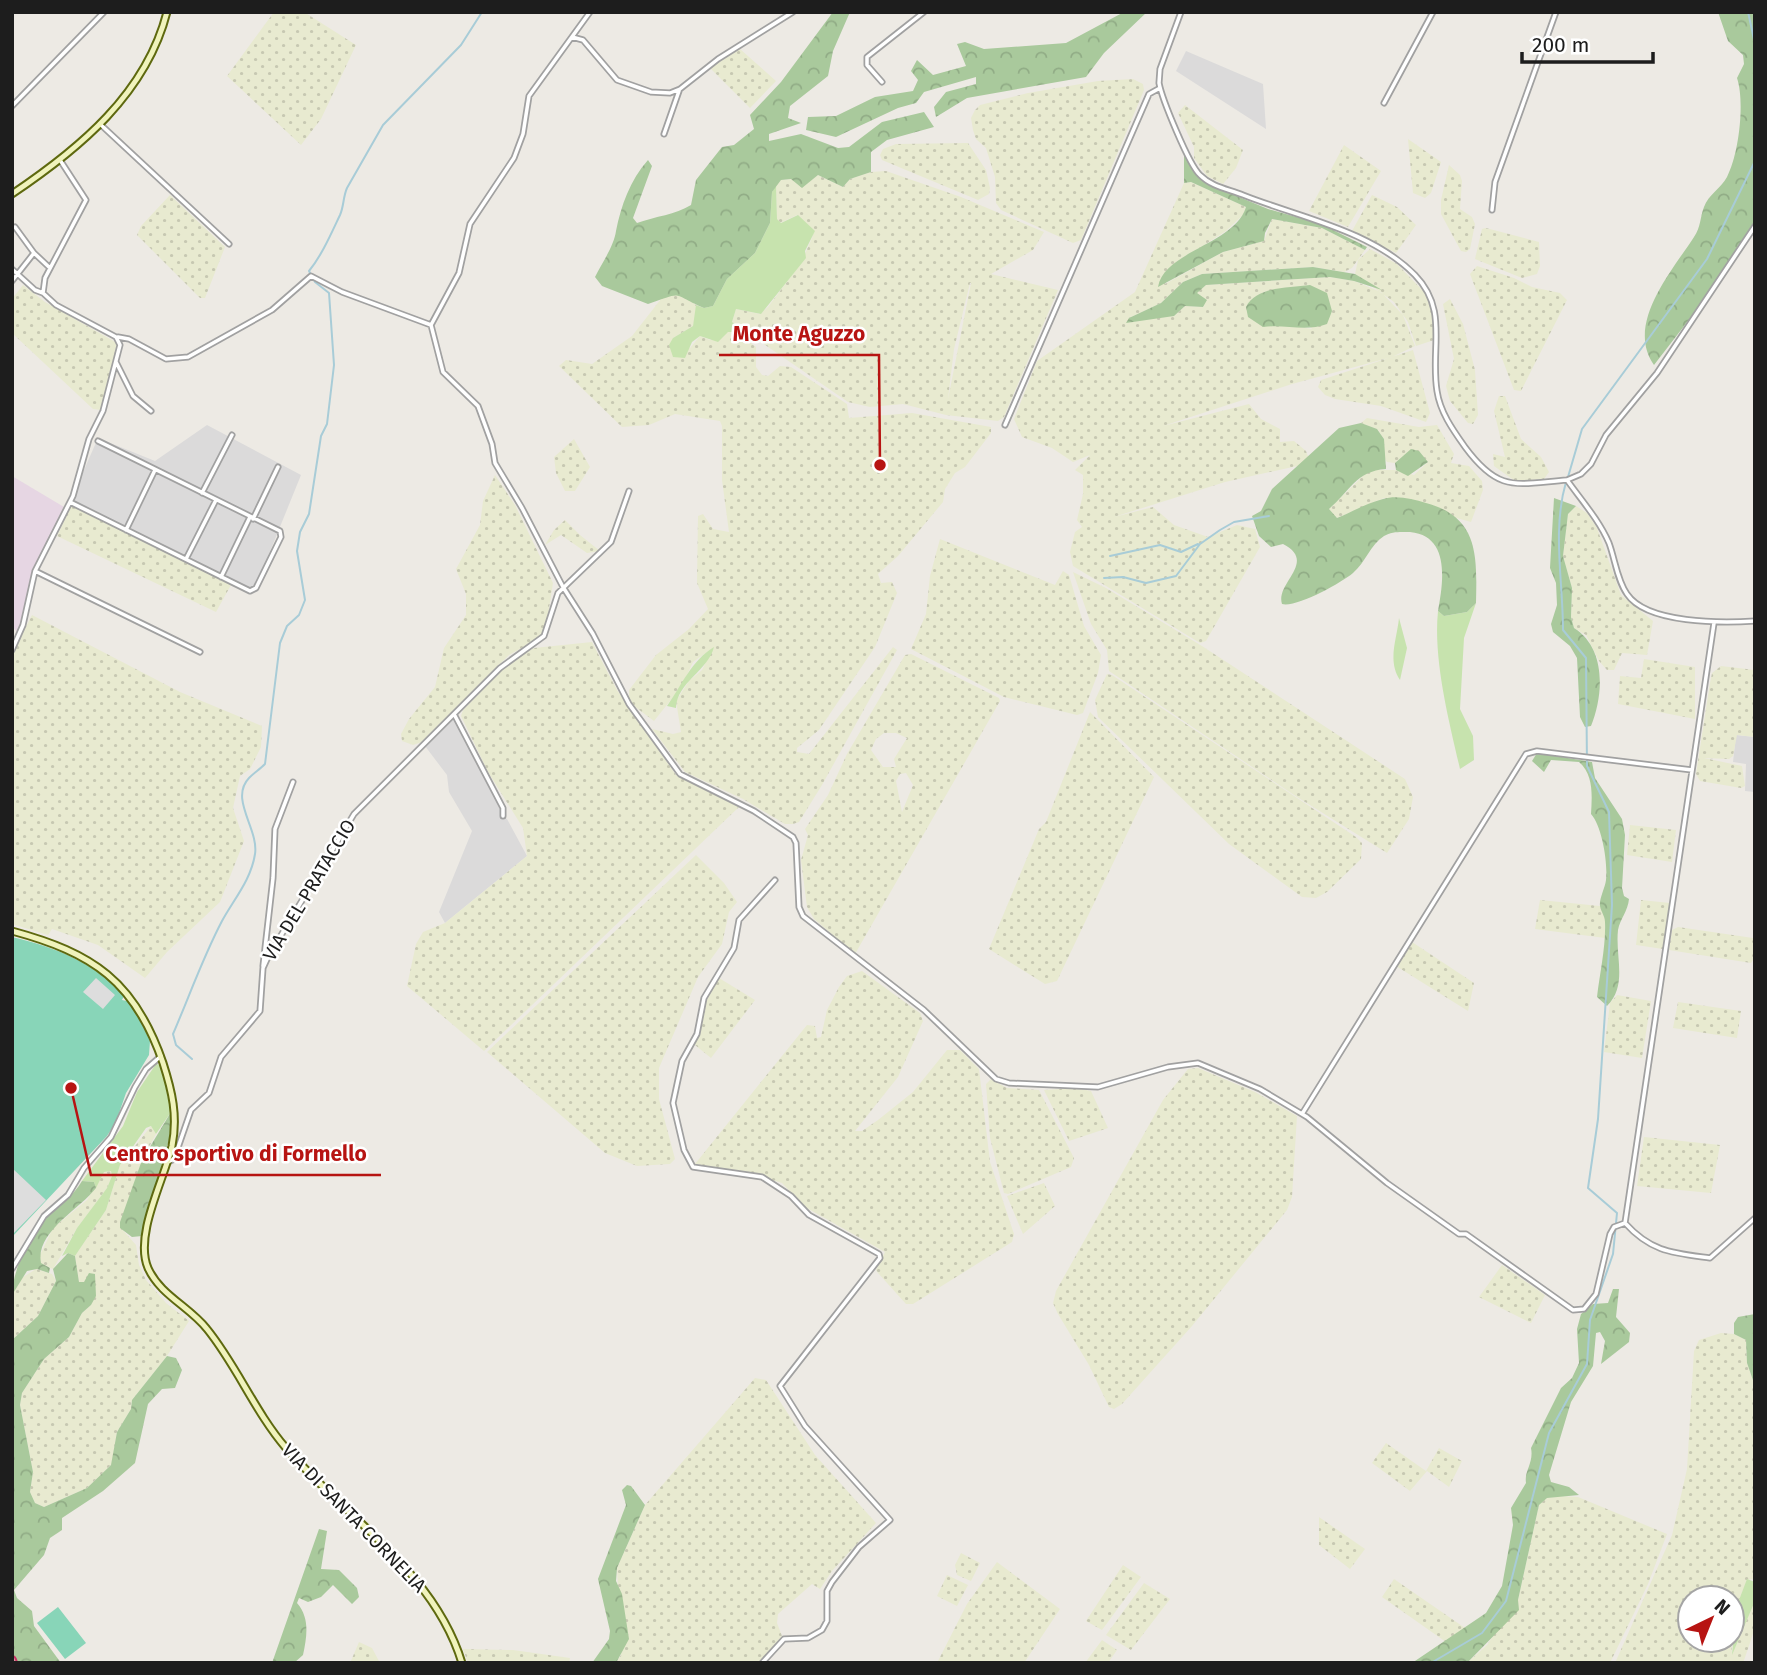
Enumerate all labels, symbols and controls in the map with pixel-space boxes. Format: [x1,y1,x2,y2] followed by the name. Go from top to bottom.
[1522,21,1653,65] scale bar
[1532,32,1589,58] text: 200 m
[719,313,879,355] callout: Monte Aguzzo
[733,321,865,347] text: Monte Aguzzo
[258,815,360,965] street label: VIA DEL PRATACCIO
[91,1133,381,1175] callout: Centro sportivo di Formello
[105,1141,367,1167] text: Centro sportivo di Formello
[277,1439,431,1597] street label: VIA DI SANTA CORNELIA
[1676,1584,1746,1654] north arrow
[1710,1594,1735,1620] text: N

